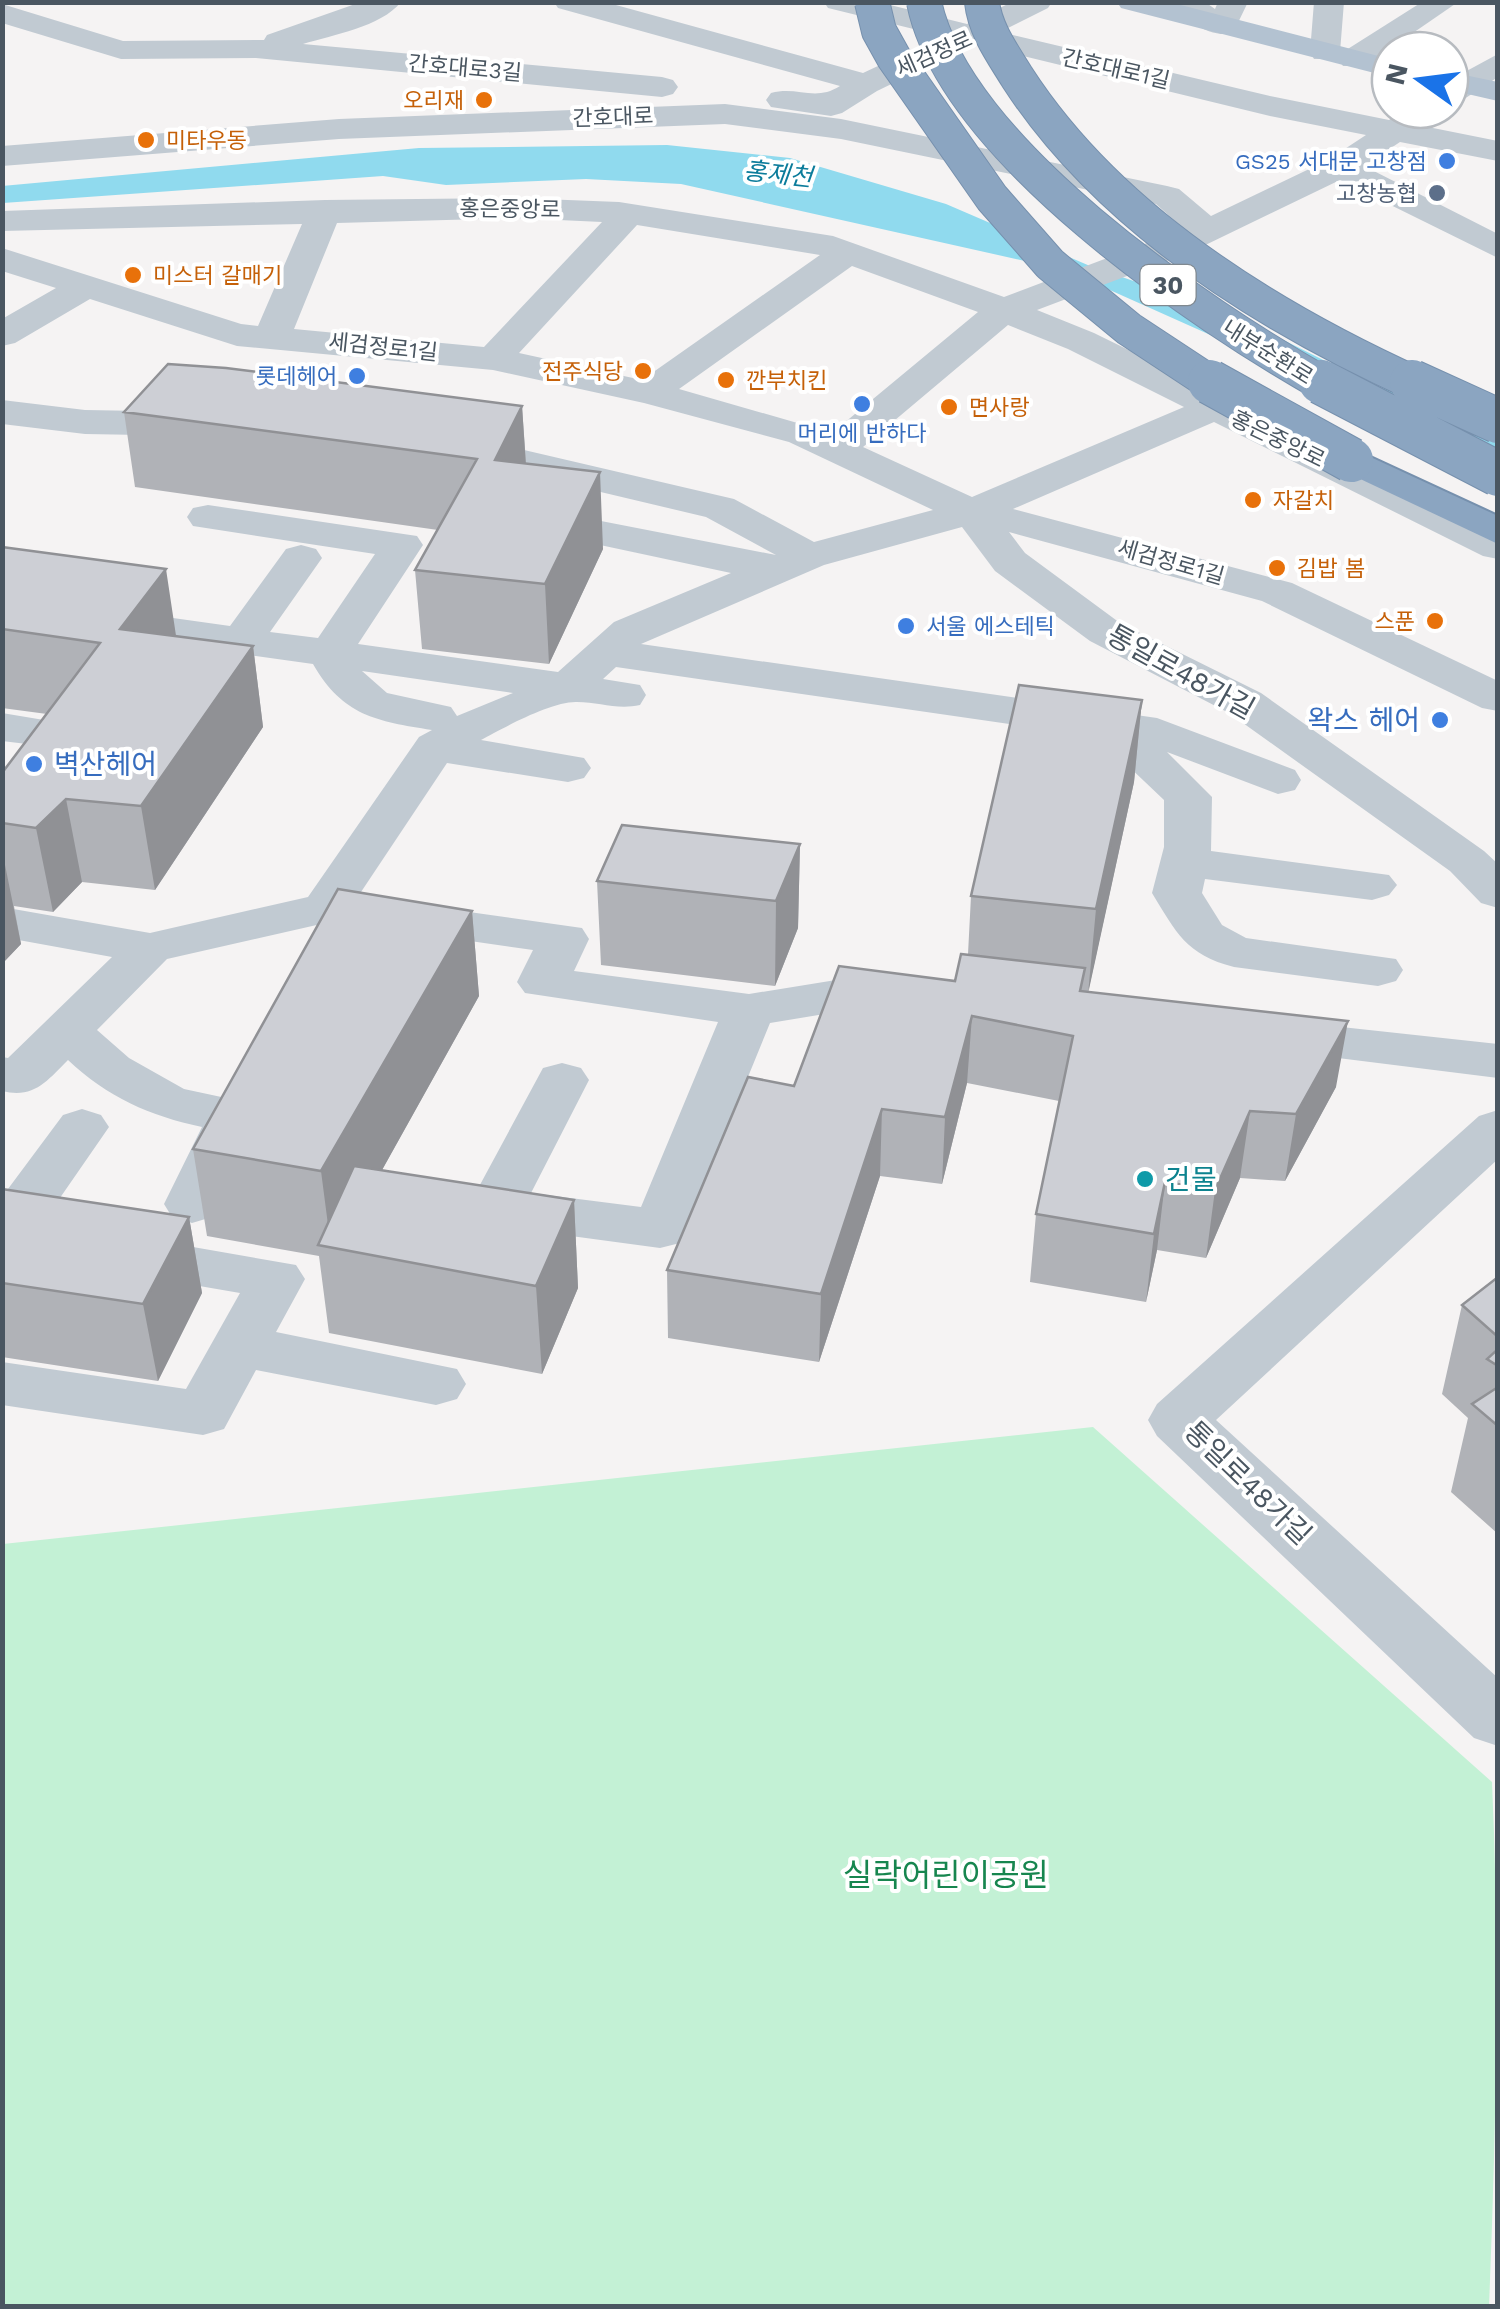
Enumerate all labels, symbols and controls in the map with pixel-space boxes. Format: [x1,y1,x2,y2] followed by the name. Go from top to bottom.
[892,26,976,82] street label: 세검정로
[1370,30,1470,130] north arrow
[1060,44,1172,94] street label: 간호대로1길
[407,51,523,85] street label: 간호대로3길
[1378,60,1415,88] text: N
[403,88,464,113] place label: 오리재
[473,89,495,111] marker: 오리재
[572,103,654,131] street label: 간호대로
[166,128,247,153] place label: 미타우동
[135,129,157,151] marker: 미타우동
[1235,149,1427,174] place label: GS25 서대문 고창점
[1436,150,1458,172] marker: GS25 서대문 고창점
[742,156,817,192] water label: 홍제천
[1336,181,1417,206] place label: 고창농협
[1426,182,1448,204] marker: 고창농협
[459,196,561,222] street label: 홍은중앙로
[153,263,282,288] place label: 미스터 갈매기
[122,264,144,286] marker: 미스터 갈매기
[1140,265,1196,305] road number: 30
[1218,315,1318,389] street label: 내부순환로
[327,329,439,365] street label: 세검정로1길
[542,359,623,384] place label: 전주식당
[632,360,654,382] marker: 전주식당
[256,364,337,389] place label: 롯데헤어
[346,365,368,387] marker: 롯데헤어
[746,368,827,393] place label: 깐부치킨
[715,369,737,391] marker: 깐부치킨
[851,393,873,415] marker: 머리에 반하다
[969,395,1030,420] place label: 면사랑
[938,396,960,418] marker: 면사랑
[1227,406,1329,472] street label: 홍은중앙로
[798,421,926,446] place label: 머리에 반하다
[1273,488,1334,513] place label: 자갈치
[1242,489,1264,511] marker: 자갈치
[1115,535,1227,589] street label: 세검정로1길
[1297,556,1365,581] place label: 김밥 봄
[1266,557,1288,579] marker: 김밥 봄
[1375,609,1415,634] place label: 스푼
[1424,610,1446,632] marker: 스푼
[926,614,1055,639] place label: 서울 에스테틱
[895,615,917,637] marker: 서울 에스테틱
[1102,618,1260,726] street label: 통일로48가길
[1307,704,1420,737] place label: 왁스 헤어
[1429,709,1451,731] marker: 왁스 헤어
[54,748,157,781] place label: 벽산헤어
[23,753,45,775] marker: 벽산헤어
[1165,1163,1217,1196] place label: 건물
[1134,1168,1156,1190] marker: 건물
[1178,1414,1318,1552] street label: 통일로48가길
[843,1856,1049,1894] park label: 실락어린이공원

